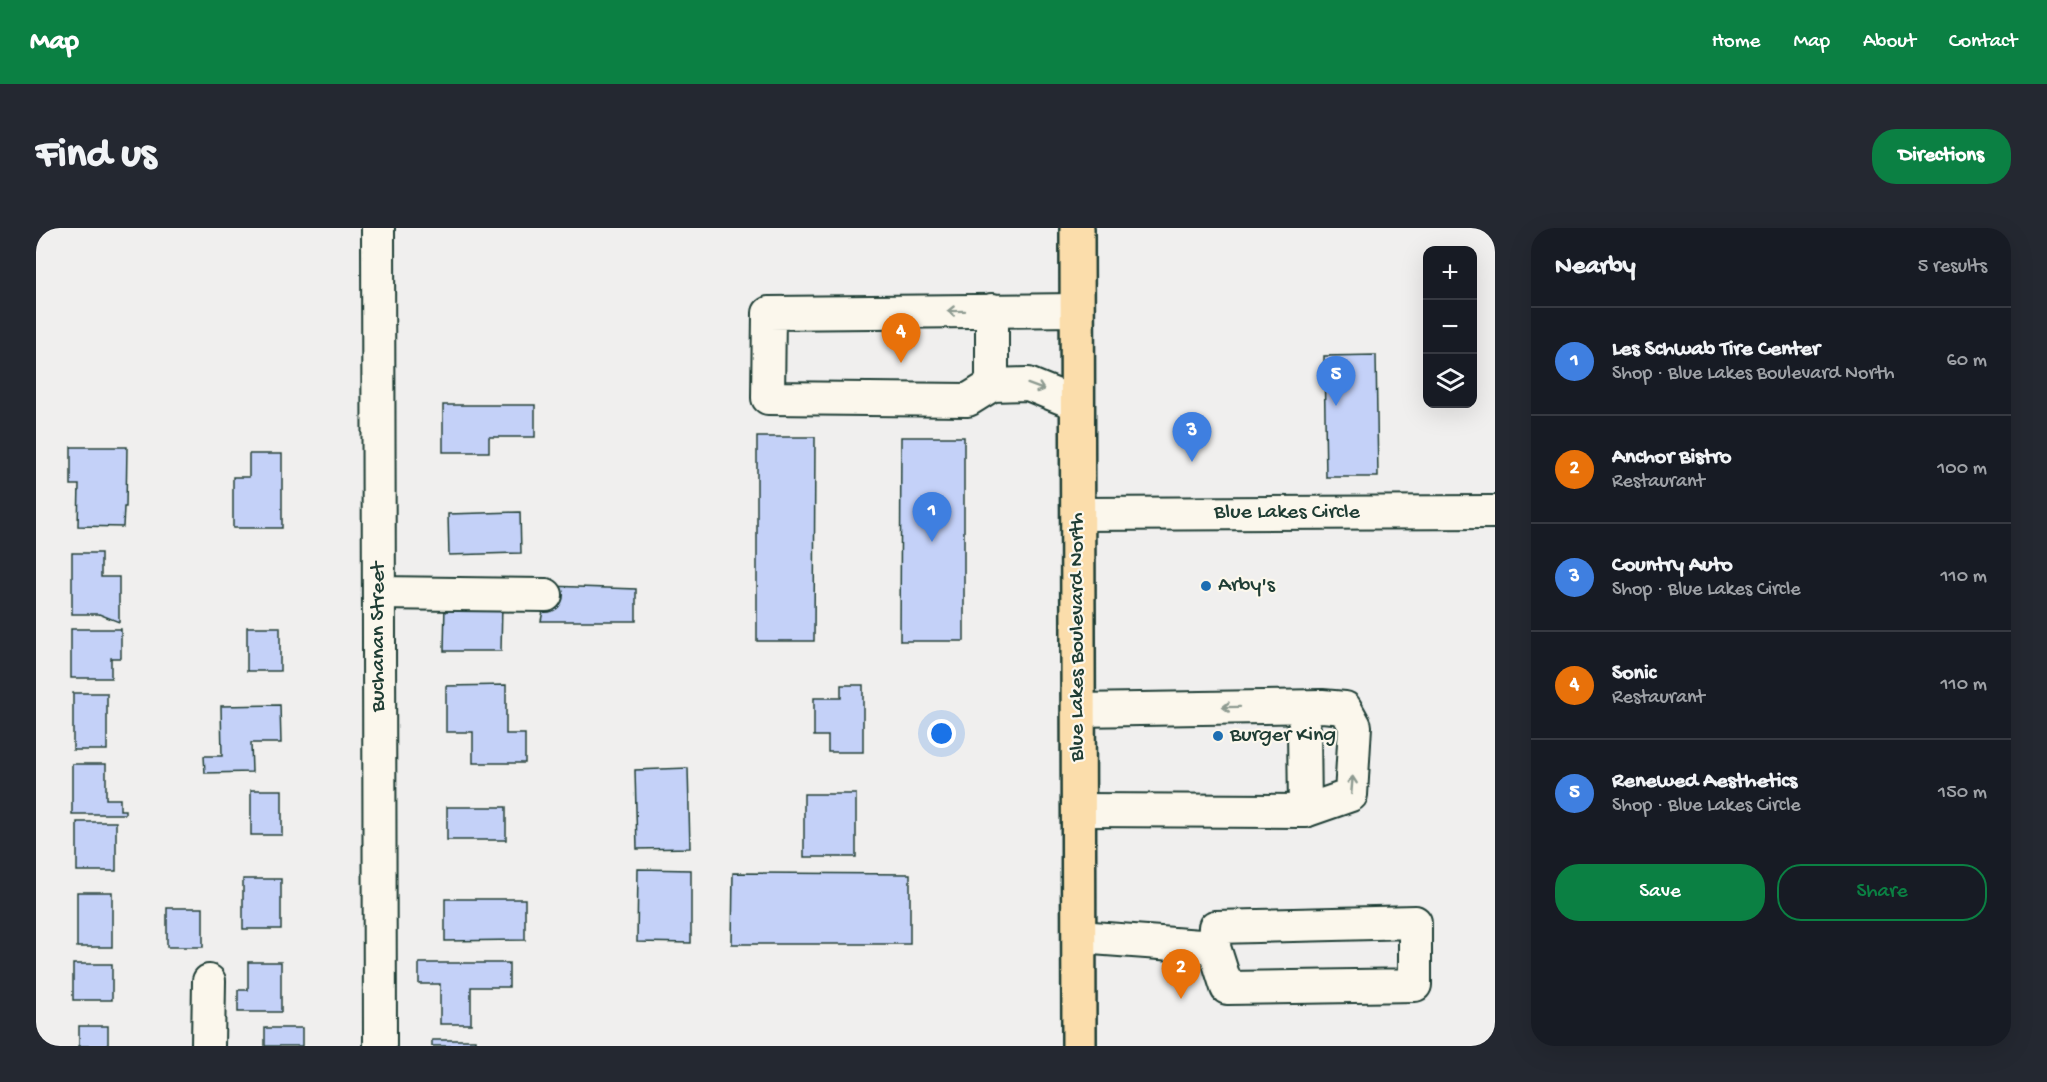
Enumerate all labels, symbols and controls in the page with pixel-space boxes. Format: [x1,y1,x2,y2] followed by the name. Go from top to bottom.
[30,26,79,59] text: Map
[1712,30,1760,55] text: Home
[1793,30,1830,55] text: Map
[1863,30,1916,55] text: About
[1949,30,2017,55] text: Contact
[1872,129,2011,184] button: Directions
[36,132,156,181] text: Find us
[1423,246,1477,408] map controls
[1423,246,1477,300] button: +
[1555,252,1636,283] text: Nearby
[1918,256,1987,279] text: 5 results
[1423,300,1477,354] button: −
[946,305,966,317] one-way arrow
[882,314,920,363] pin: 4
[1612,337,1820,363] text: Les Schwab Tire Center
[1570,350,1579,373] text: 1
[1947,350,1987,373] text: 60 m
[1423,354,1477,408] button: layers
[1316,356,1356,406] pin: 5
[1612,363,1894,386] text: Shop · Blue Lakes Boulevard North
[1026,383,1044,394] one-way arrow
[1172,412,1212,462] pin: 3
[1612,445,1731,471] text: Anchor Bistro
[1570,458,1579,481] text: 2
[1937,458,1987,481] text: 100 m
[1612,471,1705,494] text: Restaurant
[912,492,952,542] pin: 1
[1213,500,1361,526] street label: Blue Lakes Circle
[1065,512,1091,763] street label: Blue Lakes Boulevard North
[1612,553,1733,579] text: Country Auto
[366,560,392,713] street label: Buchanan Street
[1569,566,1580,589] text: 3
[1941,566,1987,589] text: 110 m
[1218,573,1276,599] place label: Arby's
[1199,579,1213,593] marker: Arby's
[1612,579,1801,602] text: Shop · Blue Lakes Circle
[1612,661,1656,687] text: Sonic
[1570,674,1579,697] text: 4
[1941,674,1987,697] text: 110 m
[1612,687,1705,710] text: Restaurant
[1221,702,1241,713] one-way arrow
[927,719,956,748] your location
[1229,723,1336,749] place label: Burger King
[1211,729,1225,743] marker: Burger King
[1612,769,1797,795] text: Renewed Aesthetics
[1346,776,1357,796] one-way arrow
[1569,782,1580,805] text: 5
[1938,782,1987,805] text: 150 m
[1612,795,1801,818] text: Shop · Blue Lakes Circle
[1555,864,1765,921] button: Save
[1777,864,1987,921] button: Share
[1162,950,1200,999] pin: 2

